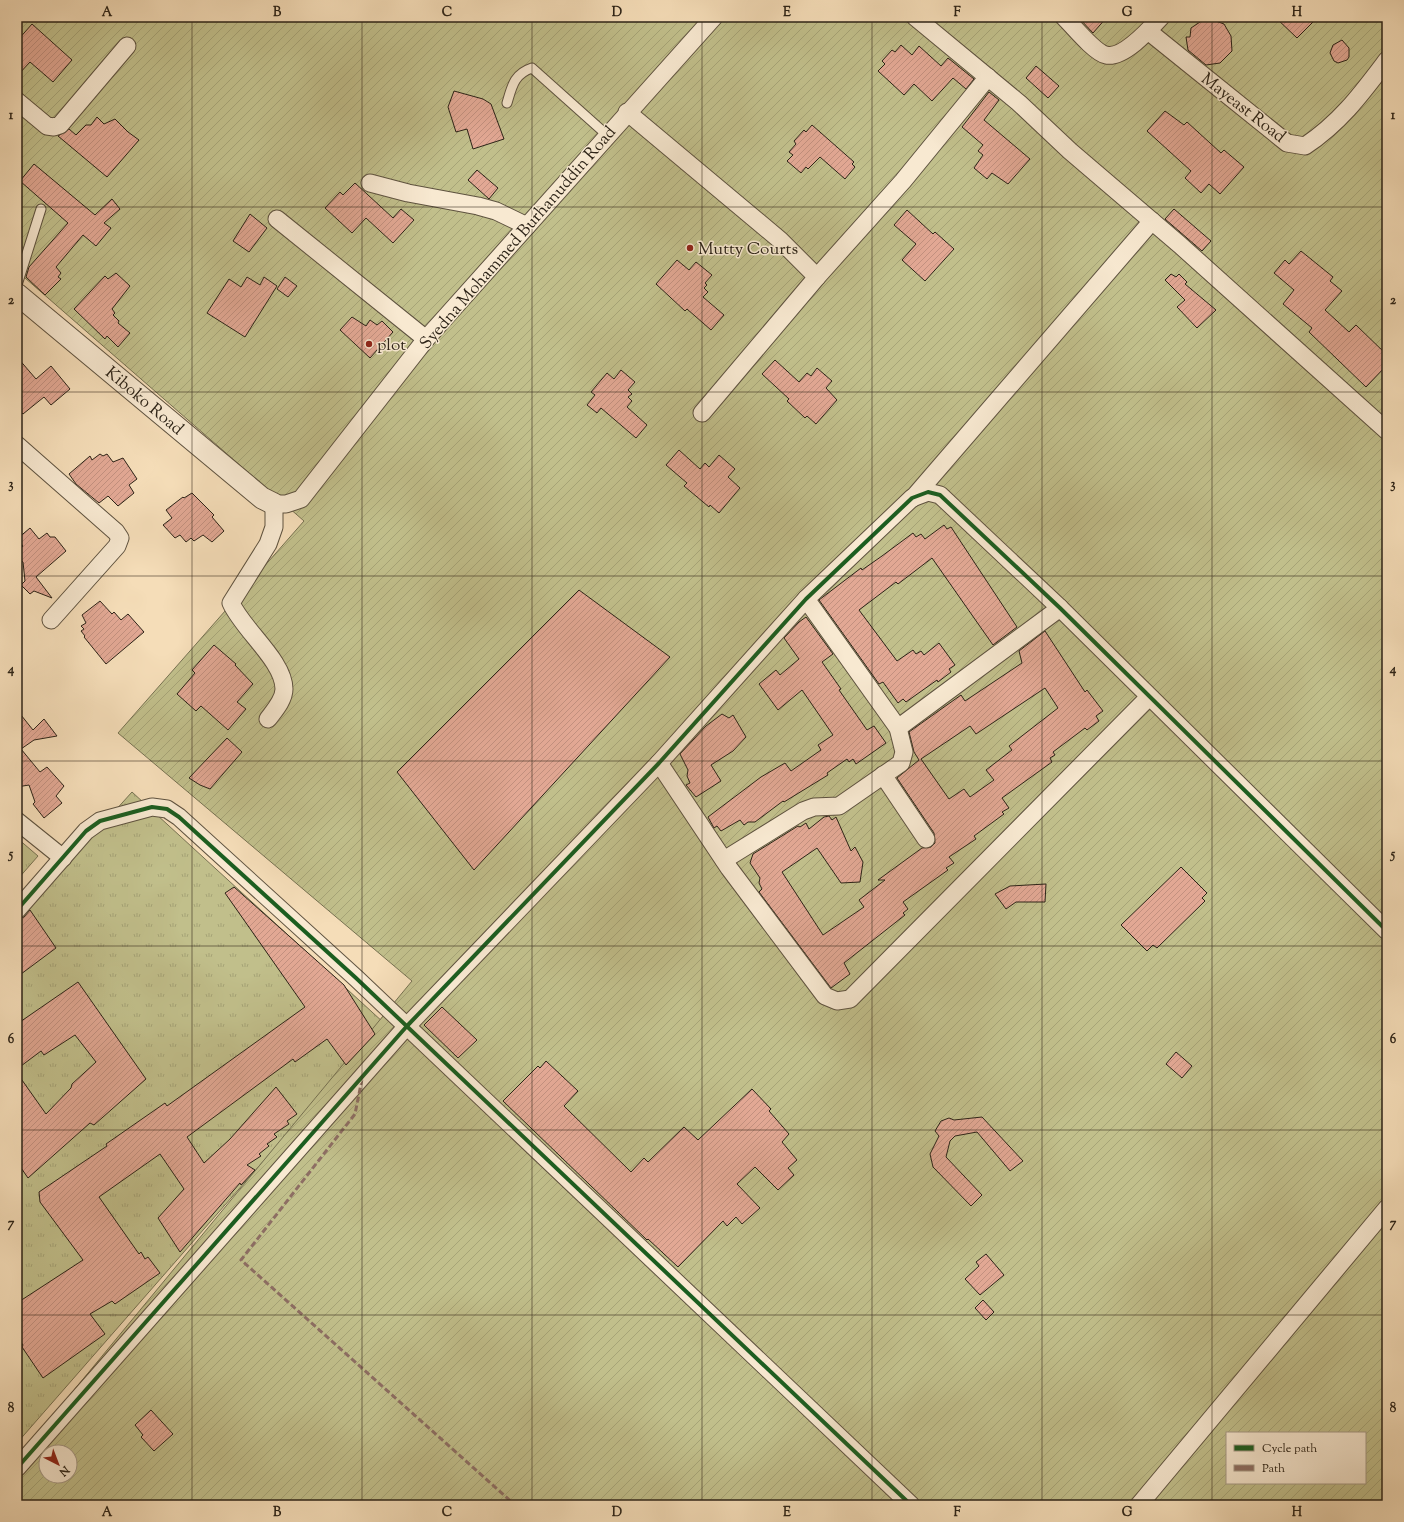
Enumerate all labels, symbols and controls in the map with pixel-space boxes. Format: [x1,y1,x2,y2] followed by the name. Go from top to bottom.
[102,4,113,22] text: A
[273,4,282,22] text: B
[442,4,452,22] text: C
[612,4,622,22] text: D
[783,4,791,22] text: E
[953,4,961,22] text: F
[1122,4,1133,22] text: G
[1292,4,1303,22] text: H
[1195,68,1290,150] street label: Mayeast Road
[9,107,14,125] text: 1
[1391,107,1396,125] text: 1
[415,121,623,355] street label: Syedna Mohammed Burhanuddin Road
[698,238,798,262] place label: Mutty Courts
[685,243,695,253] marker: Mutty Courts
[8,292,15,310] text: 2
[1390,292,1397,310] text: 2
[377,334,406,358] place label: plot
[364,339,374,349] marker: plot
[99,362,188,442] street label: Kiboko Road
[8,476,14,494] text: 3
[1390,476,1396,494] text: 3
[7,661,15,679] text: 4
[1389,661,1397,679] text: 4
[8,846,14,864] text: 5
[1390,846,1396,864] text: 5
[8,1031,15,1049] text: 6
[1390,1031,1397,1049] text: 6
[8,1215,15,1233] text: 7
[1390,1215,1397,1233] text: 7
[8,1400,15,1418] text: 8
[1390,1400,1397,1418] text: 8
[1226,1432,1366,1484] legend
[1262,1440,1317,1458] text: Cycle path
[38,1444,78,1484] north arrow
[1262,1460,1285,1478] text: Path
[55,1461,73,1480] text: N
[102,1504,113,1522] text: A
[273,1504,282,1522] text: B
[442,1504,452,1522] text: C
[612,1504,622,1522] text: D
[783,1504,791,1522] text: E
[953,1504,961,1522] text: F
[1122,1504,1133,1522] text: G
[1292,1504,1303,1522] text: H

